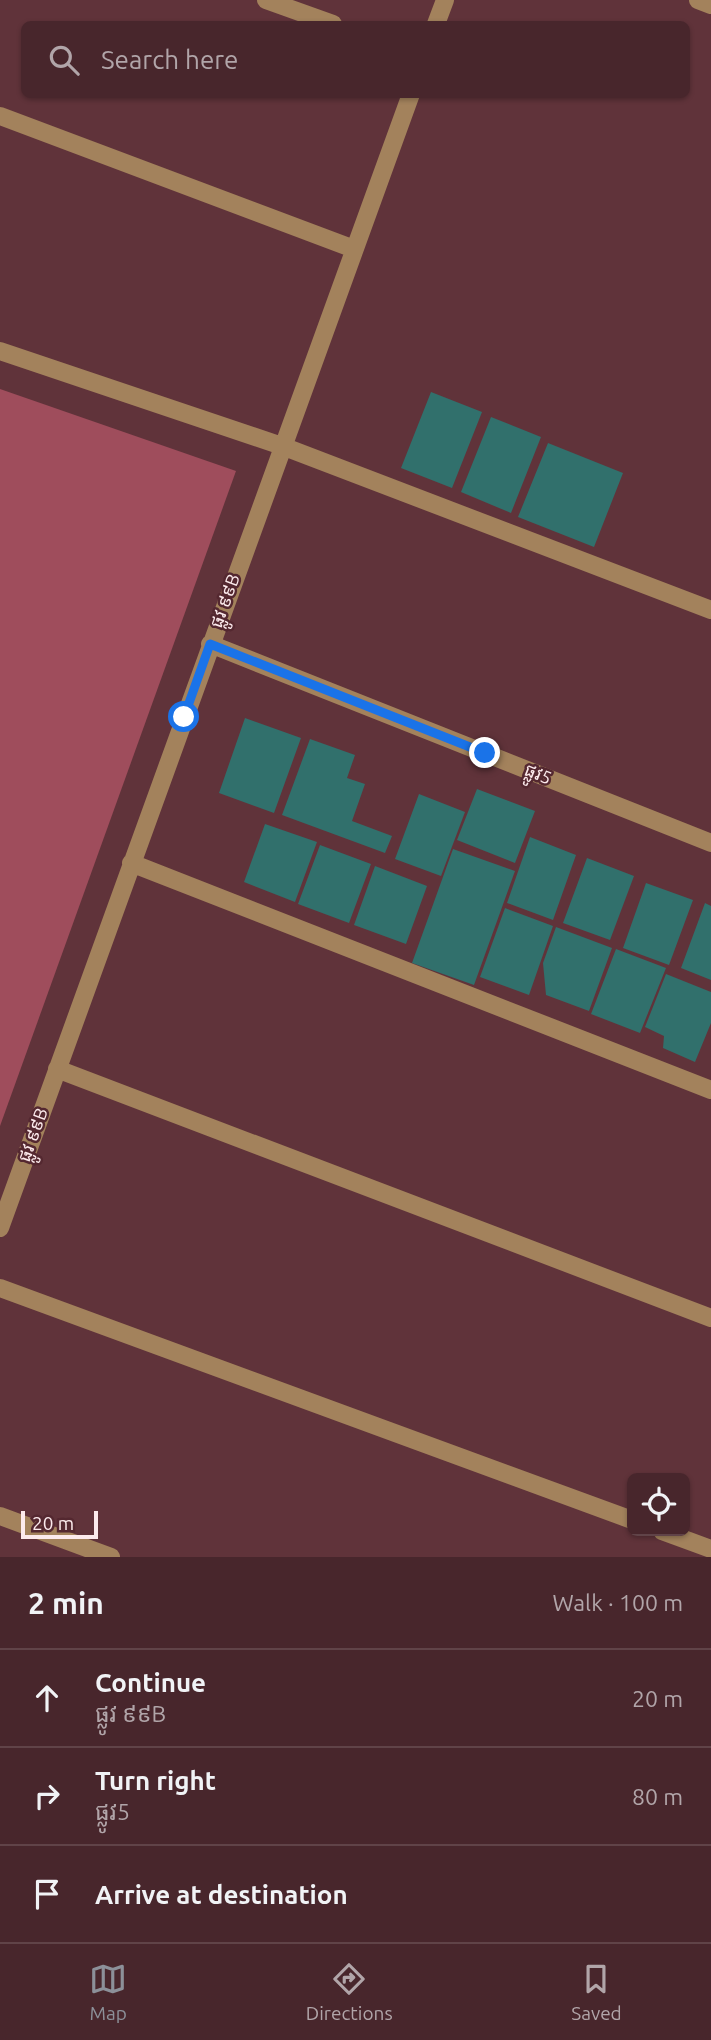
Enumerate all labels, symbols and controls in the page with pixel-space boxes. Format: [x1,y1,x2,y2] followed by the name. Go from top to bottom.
[21,21,690,98] search box
[45,41,83,79] icon: search
[101,45,238,74] text: Search here
[205,571,250,633] street label: ផ្លូវ ៩៩B
[168,701,199,732] route start
[469,737,500,768] route end
[519,759,555,794] street label: ផ្លូវ5
[13,1105,58,1167] street label: ផ្លូវ ៩៩B
[627,1473,690,1536] map controls
[627,1473,690,1536] button: locate
[21,1508,98,1540] scale bar
[32,1512,74,1534] text: 20 m
[28,1586,104,1620] text: 2 min
[552,1590,683,1615] text: Walk · 100 m
[95,1668,206,1697] text: Continue
[28,1679,66,1717] icon: ahead
[632,1686,683,1711] text: 20 m
[95,1701,166,1726] text: ផ្លូវ ៩៩B
[95,1766,216,1795] text: Turn right
[28,1777,66,1815] icon: right
[632,1784,683,1809] text: 80 m
[95,1799,130,1824] text: ផ្លូវ5
[28,1875,66,1913] icon: arrive
[95,1880,348,1909] text: Arrive at destination
[89,1960,127,2024] tab: Map
[306,1960,393,2024] tab: Directions
[571,1960,622,2024] tab: Saved

